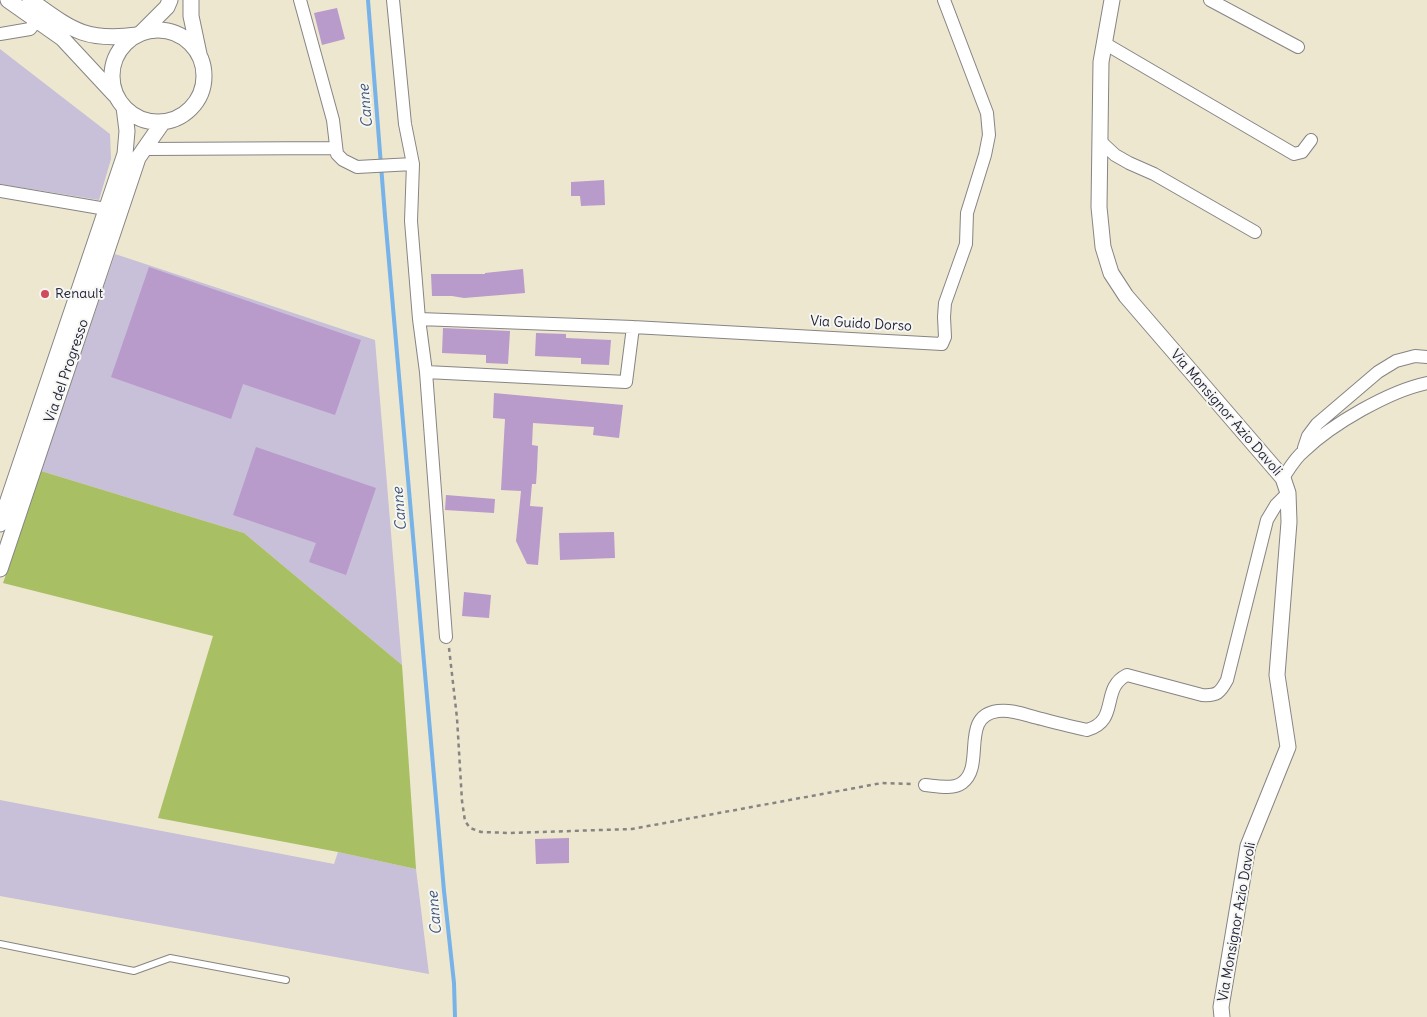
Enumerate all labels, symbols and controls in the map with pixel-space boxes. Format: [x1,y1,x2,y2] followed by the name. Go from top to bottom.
[355,83,377,129] water label: Canne
[55,286,103,302] place label: Renault
[39,288,51,300] marker: Renault
[810,313,912,335] street label: Via Guido Dorso
[41,317,93,425] street label: Via del Progresso
[1167,346,1285,480] street label: Via Monsignor Azio Davoli
[389,486,411,532] water label: Canne
[1215,841,1259,1003] street label: Via Monsignor Azio Davoli
[424,890,446,936] water label: Canne

